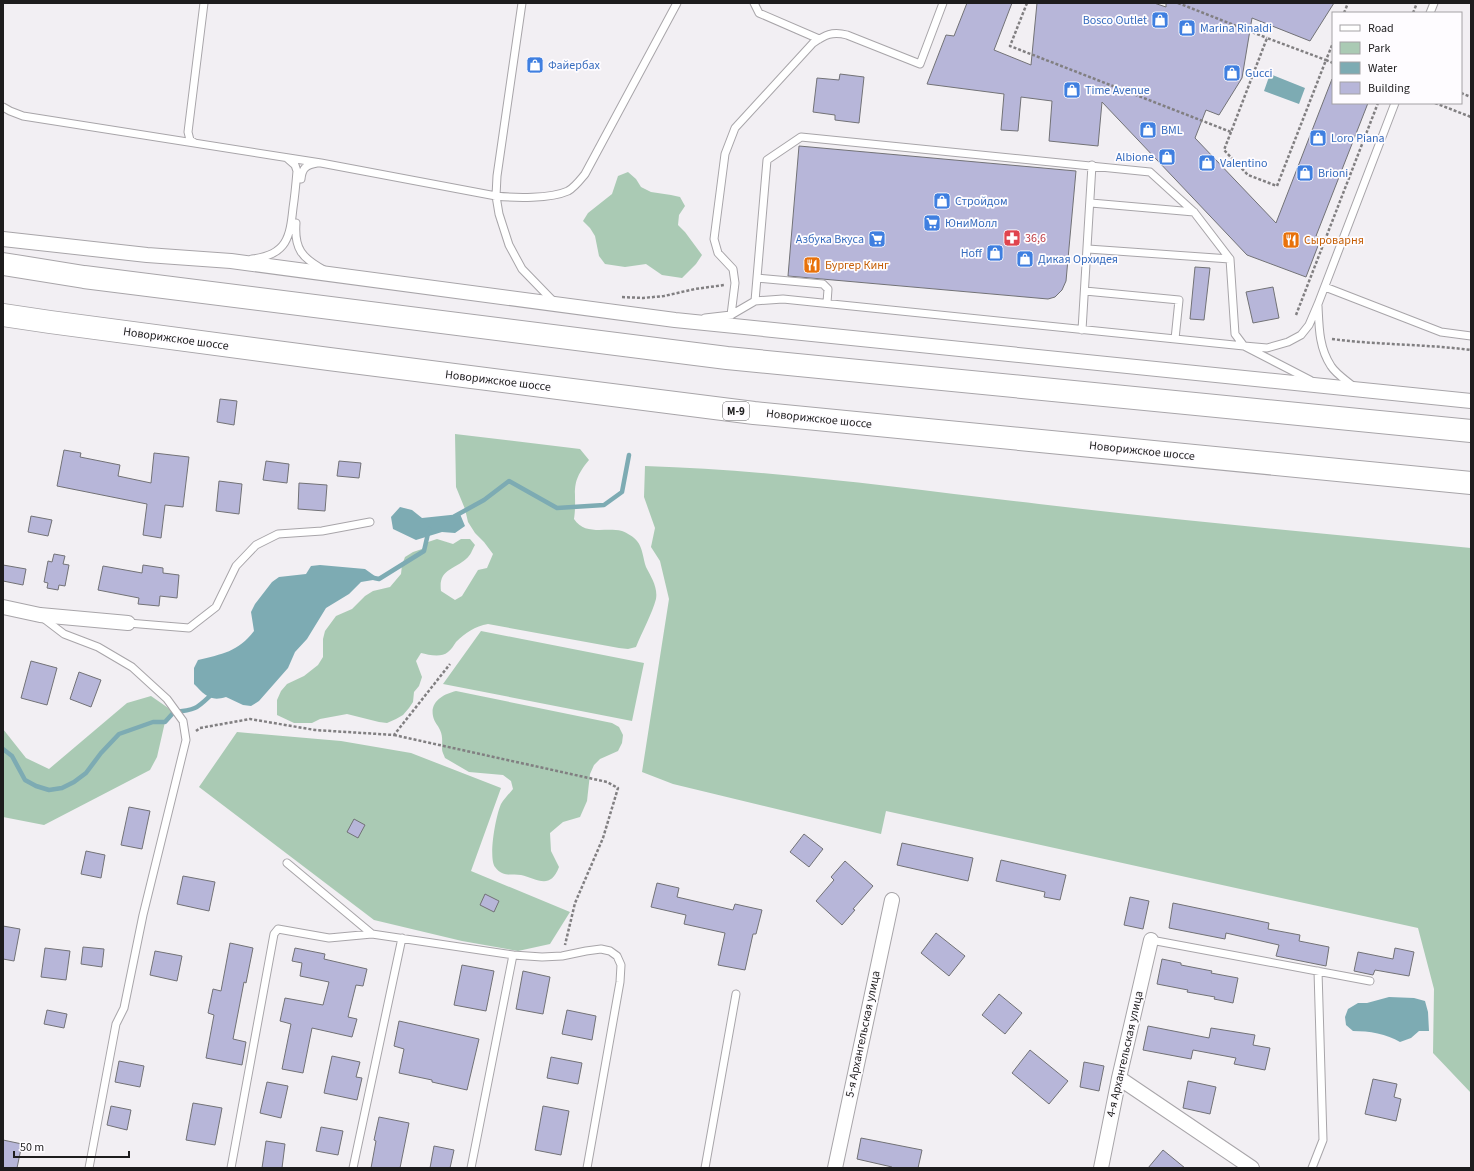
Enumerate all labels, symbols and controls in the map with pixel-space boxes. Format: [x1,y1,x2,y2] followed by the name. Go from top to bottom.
[1150,10,1170,30] shop icon: Bosco Outlet
[1083,12,1147,29] place label: Bosco Outlet
[1332,12,1462,104] legend
[1177,18,1197,38] shop icon: Marina Rinaldi
[1200,20,1272,37] place label: Marina Rinaldi
[1368,20,1394,37] text: Road
[1368,40,1390,57] text: Park
[525,55,545,75] shop icon: Файербах
[548,57,600,74] place label: Файербах
[1368,60,1398,77] text: Water
[1222,63,1242,83] shop icon: Gucci
[1245,65,1273,82] place label: Gucci
[1062,80,1082,100] shop icon: Time Avenue
[1368,80,1410,97] text: Building
[1085,82,1150,99] place label: Time Avenue
[1138,120,1158,140] shop icon: BML
[1161,122,1183,139] place label: BML
[1308,128,1328,148] shop icon: Loro Piana
[1331,130,1385,147] place label: Loro Piana
[1157,147,1177,167] shop icon: Albione
[1116,149,1154,166] place label: Albione
[1197,153,1217,173] shop icon: Valentino
[1220,155,1268,172] place label: Valentino
[1295,163,1315,183] shop icon: Brioni
[1318,165,1348,182] place label: Brioni
[932,191,952,211] shop icon: Стройдом
[955,193,1007,210] place label: Стройдом
[922,213,942,233] supermarket icon: ЮниМолл
[945,215,997,232] place label: ЮниМолл
[1002,228,1022,248] pharmacy icon: 36,6
[867,229,887,249] supermarket icon: Азбука Вкуса
[1025,230,1046,247] place label: 36,6
[1281,230,1301,250] restaurant icon: Сыроварня
[796,231,864,248] place label: Азбука Вкуса
[1304,232,1364,249] place label: Сыроварня
[985,243,1005,263] shop icon: Hoff
[961,245,983,262] place label: Hoff
[1015,249,1035,269] shop icon: Дикая Орхидея
[1038,251,1118,268] place label: Дикая Орхидея
[802,255,822,275] restaurant icon: Бургер Кинг
[825,257,889,274] place label: Бургер Кинг
[122,323,230,355] street label: Новорижское шоссе
[444,366,552,396] street label: Новорижское шоссе
[723,402,749,420] road number: М-9
[765,405,873,433] street label: Новорижское шоссе
[1088,437,1196,465] street label: Новорижское шоссе
[841,969,885,1099] street label: 5-я Архангельская улица
[1102,989,1148,1119] street label: 4-я Архангельская улица
[14,1133,129,1159] scale bar
[20,1139,44,1156] text: 50 m

